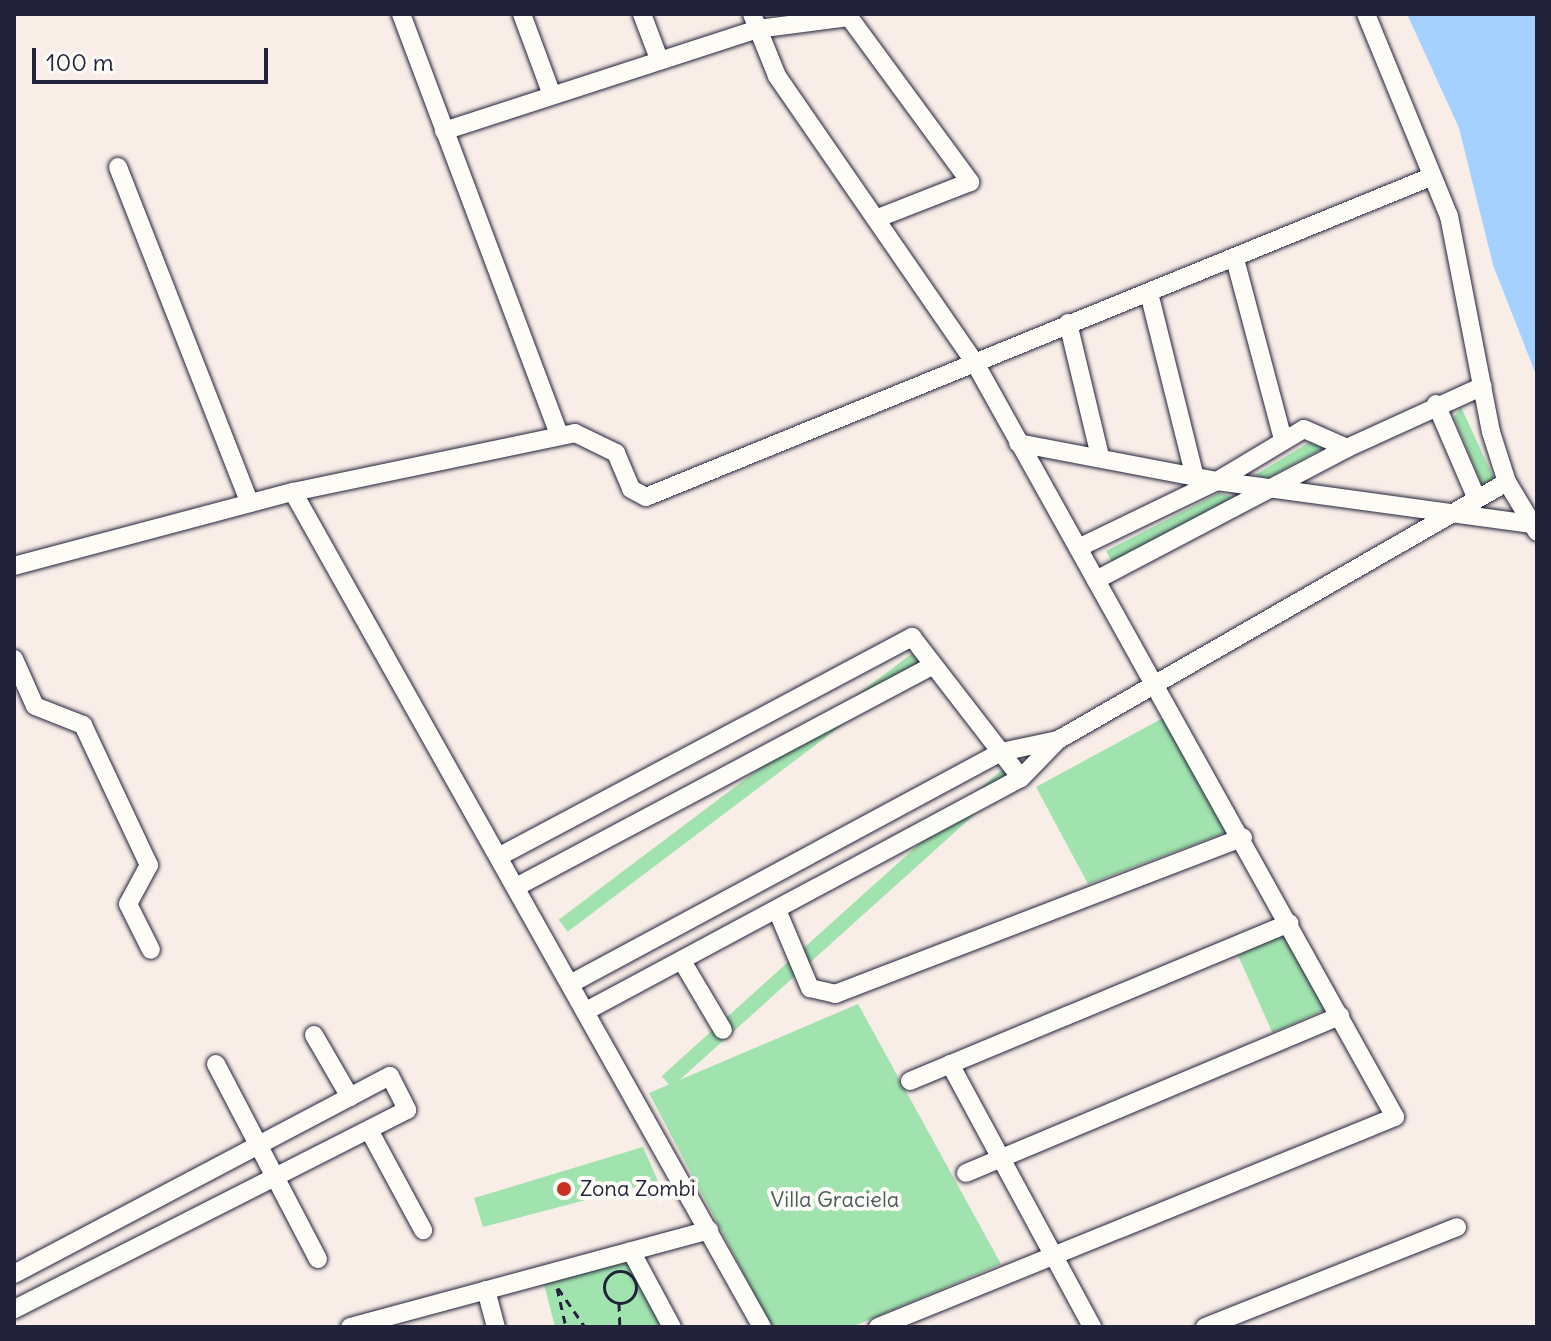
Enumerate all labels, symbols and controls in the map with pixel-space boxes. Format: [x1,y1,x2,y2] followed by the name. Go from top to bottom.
[36,32,272,82] scale bar
[46,47,114,77] text: 100 m
[580,1176,696,1202] place label: Zona Zombi
[555,1180,573,1198] marker: Zona Zombi
[771,1187,899,1213] park label: Villa Graciela

